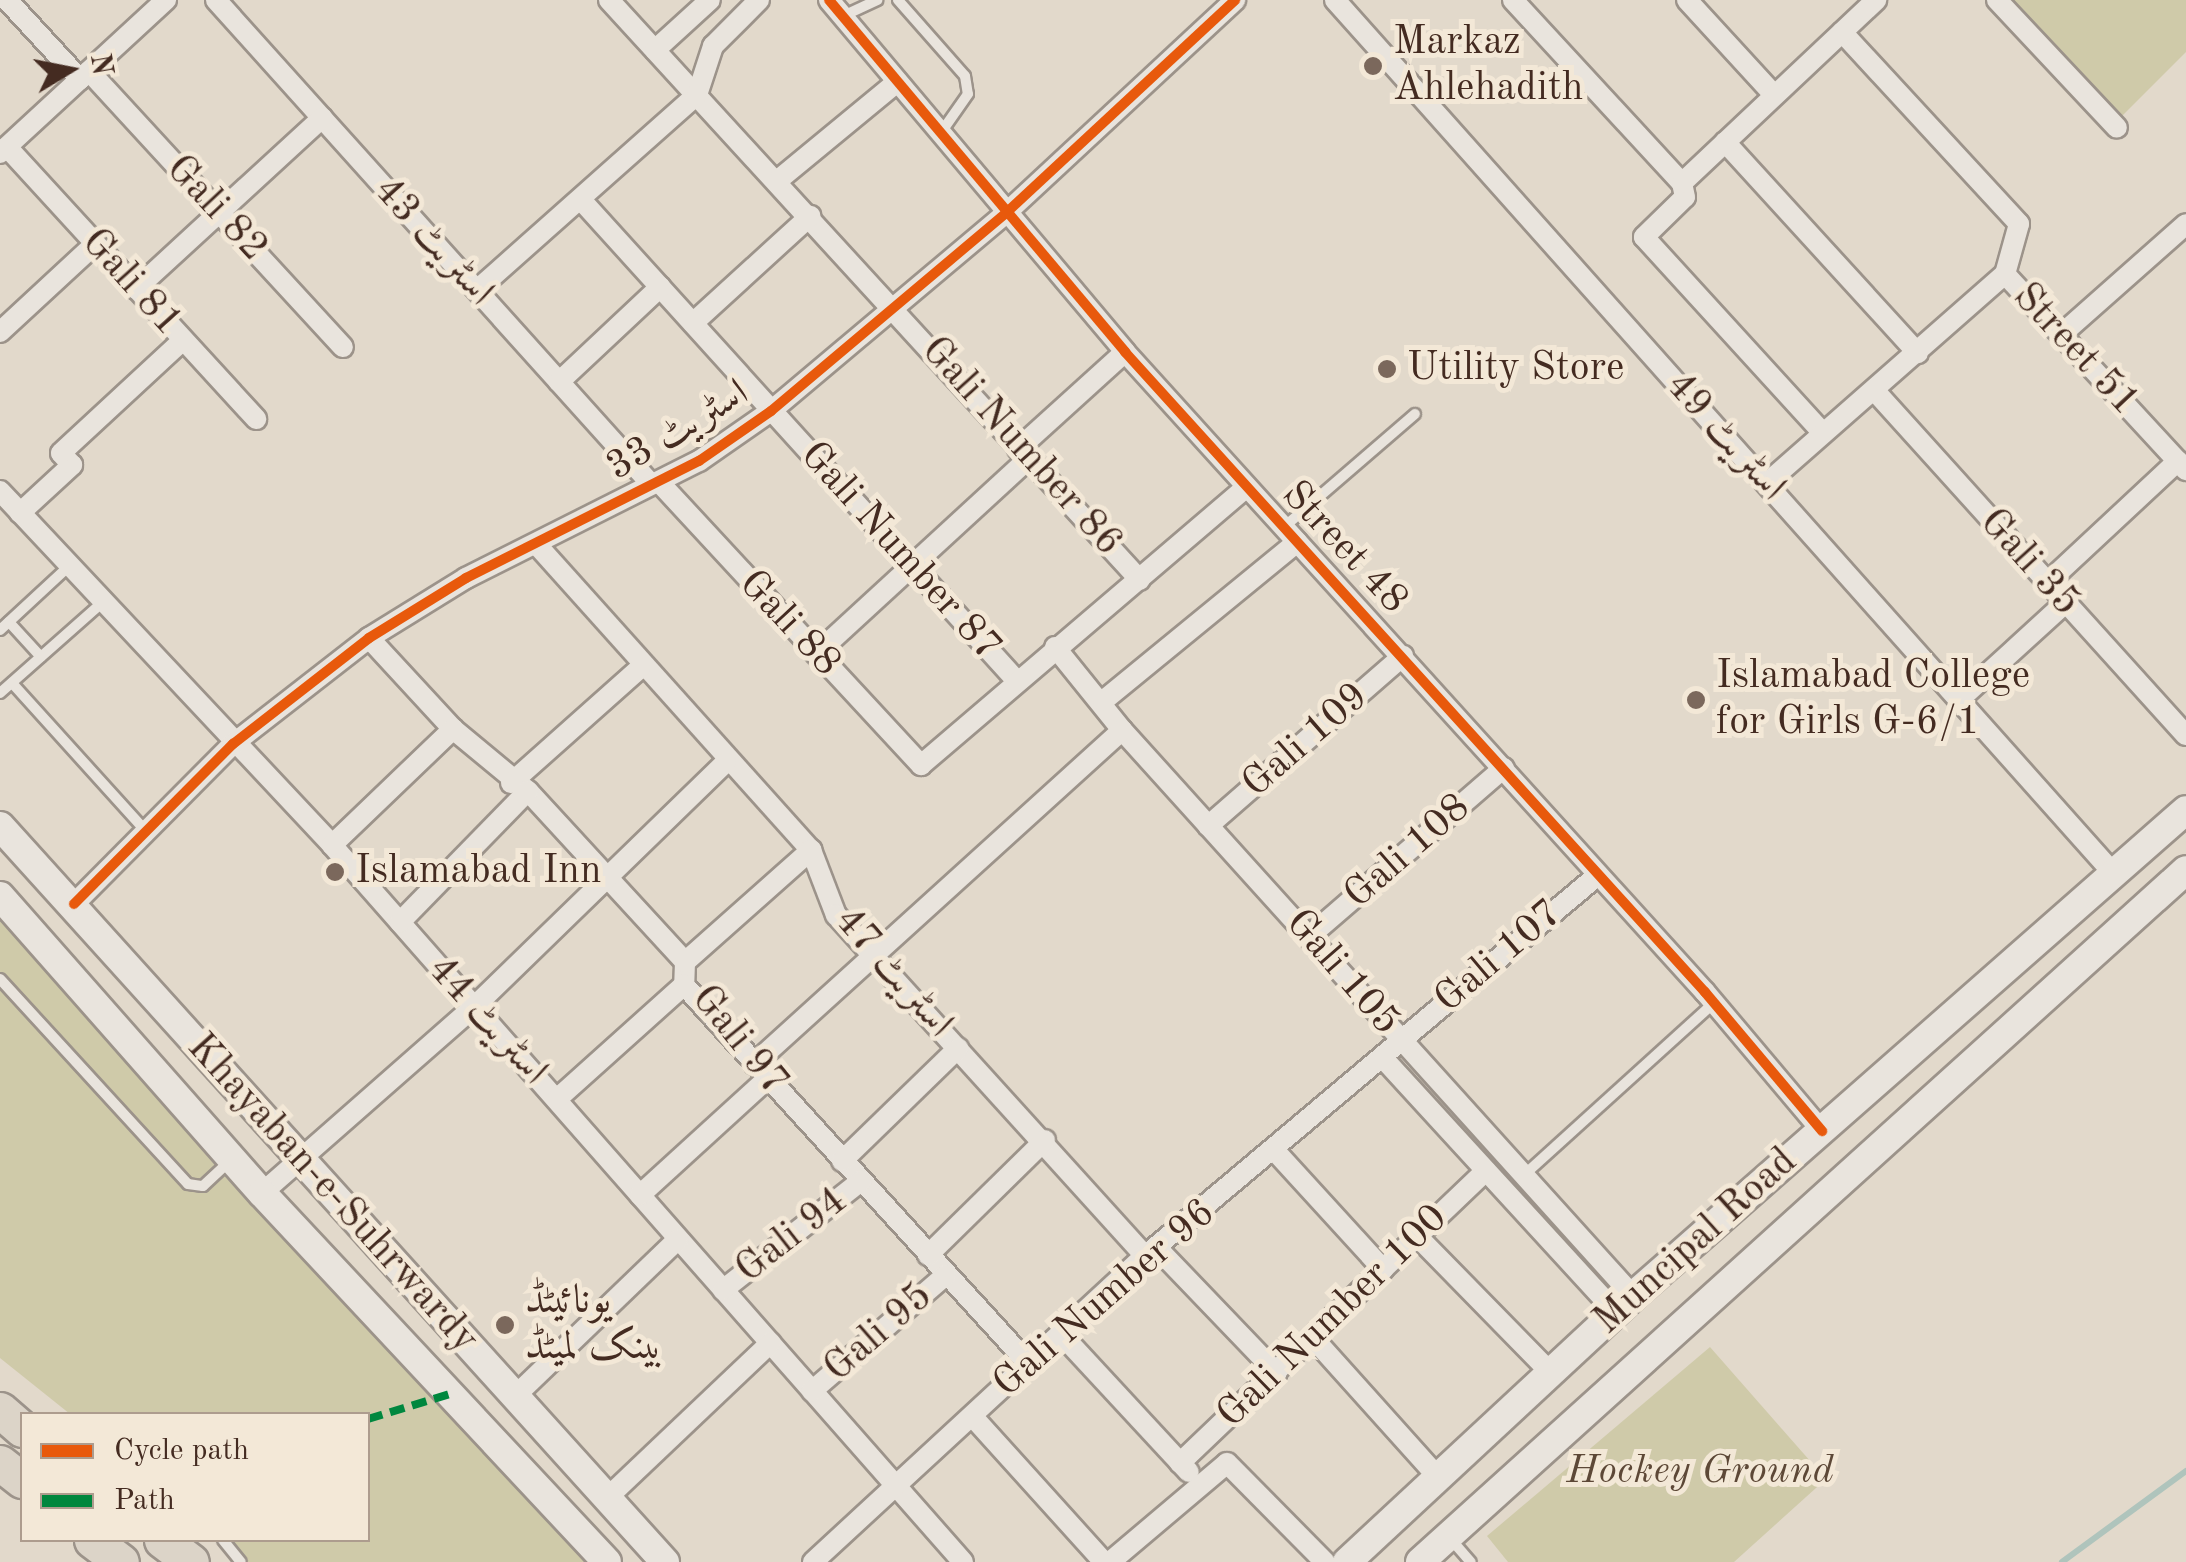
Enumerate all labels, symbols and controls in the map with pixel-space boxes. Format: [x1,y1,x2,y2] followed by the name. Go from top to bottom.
[1393,19,1583,113] place label: Markaz Ahlehadith
[20,20,120,120] north arrow
[84,52,115,78] text: N
[1362,55,1384,77] marker: Markaz Ahlehadith
[155,146,277,272] street label: Gali 82
[363,168,503,316] street label: اسٹریٹ 43
[70,219,192,347] street label: Gali 81
[2002,274,2148,426] street label: Street 51
[910,328,1132,566] street label: Gali Number 86
[1407,345,1624,393] place label: Utility Store
[1376,358,1398,380] marker: Utility Store
[1655,363,1795,511] street label: اسٹریٹ 49
[598,370,758,492] street label: اسٹریٹ 33
[789,433,1011,671] street label: Gali Number 87
[1271,472,1417,624] street label: Street 48
[1968,499,2090,627] street label: Gali 35
[728,561,850,687] street label: Gali 88
[1716,653,2030,747] place label: Islamabad College for Girls G-6/1
[1233,673,1379,809] street label: Gali 109
[1685,689,1707,711] marker: Islamabad College for Girls G-6/1
[1335,784,1481,920] street label: Gali 108
[355,848,601,896] place label: Islamabad Inn
[324,861,346,883] marker: Islamabad Inn
[1426,890,1572,1024] street label: Gali 107
[823,898,963,1048] street label: اسٹریٹ 47
[1274,900,1410,1046] street label: Gali 105
[417,947,557,1095] street label: اسٹریٹ 44
[680,976,798,1106] street label: Gali 97
[176,1024,488,1364] street label: Khayaban-e-Suhrwardy
[1585,1138,1807,1346] street label: Muncipal Road
[727,1178,857,1294] street label: Gali 94
[984,1190,1226,1408] street label: Gali Number 96
[1208,1195,1458,1439] street label: Gali Number 100
[815,1273,943,1393] street label: Gali 95
[525,1278,663,1372] place label: یونائیٹڈ بینک لمیٹڈ
[494,1314,516,1336] marker: یونائیٹڈ بینک لمیٹڈ
[20,1412,370,1542] legend
[114,1436,249,1466] text: Cycle path
[1566,1448,1834,1496] park label: Hockey Ground
[114,1486,175,1516] text: Path

